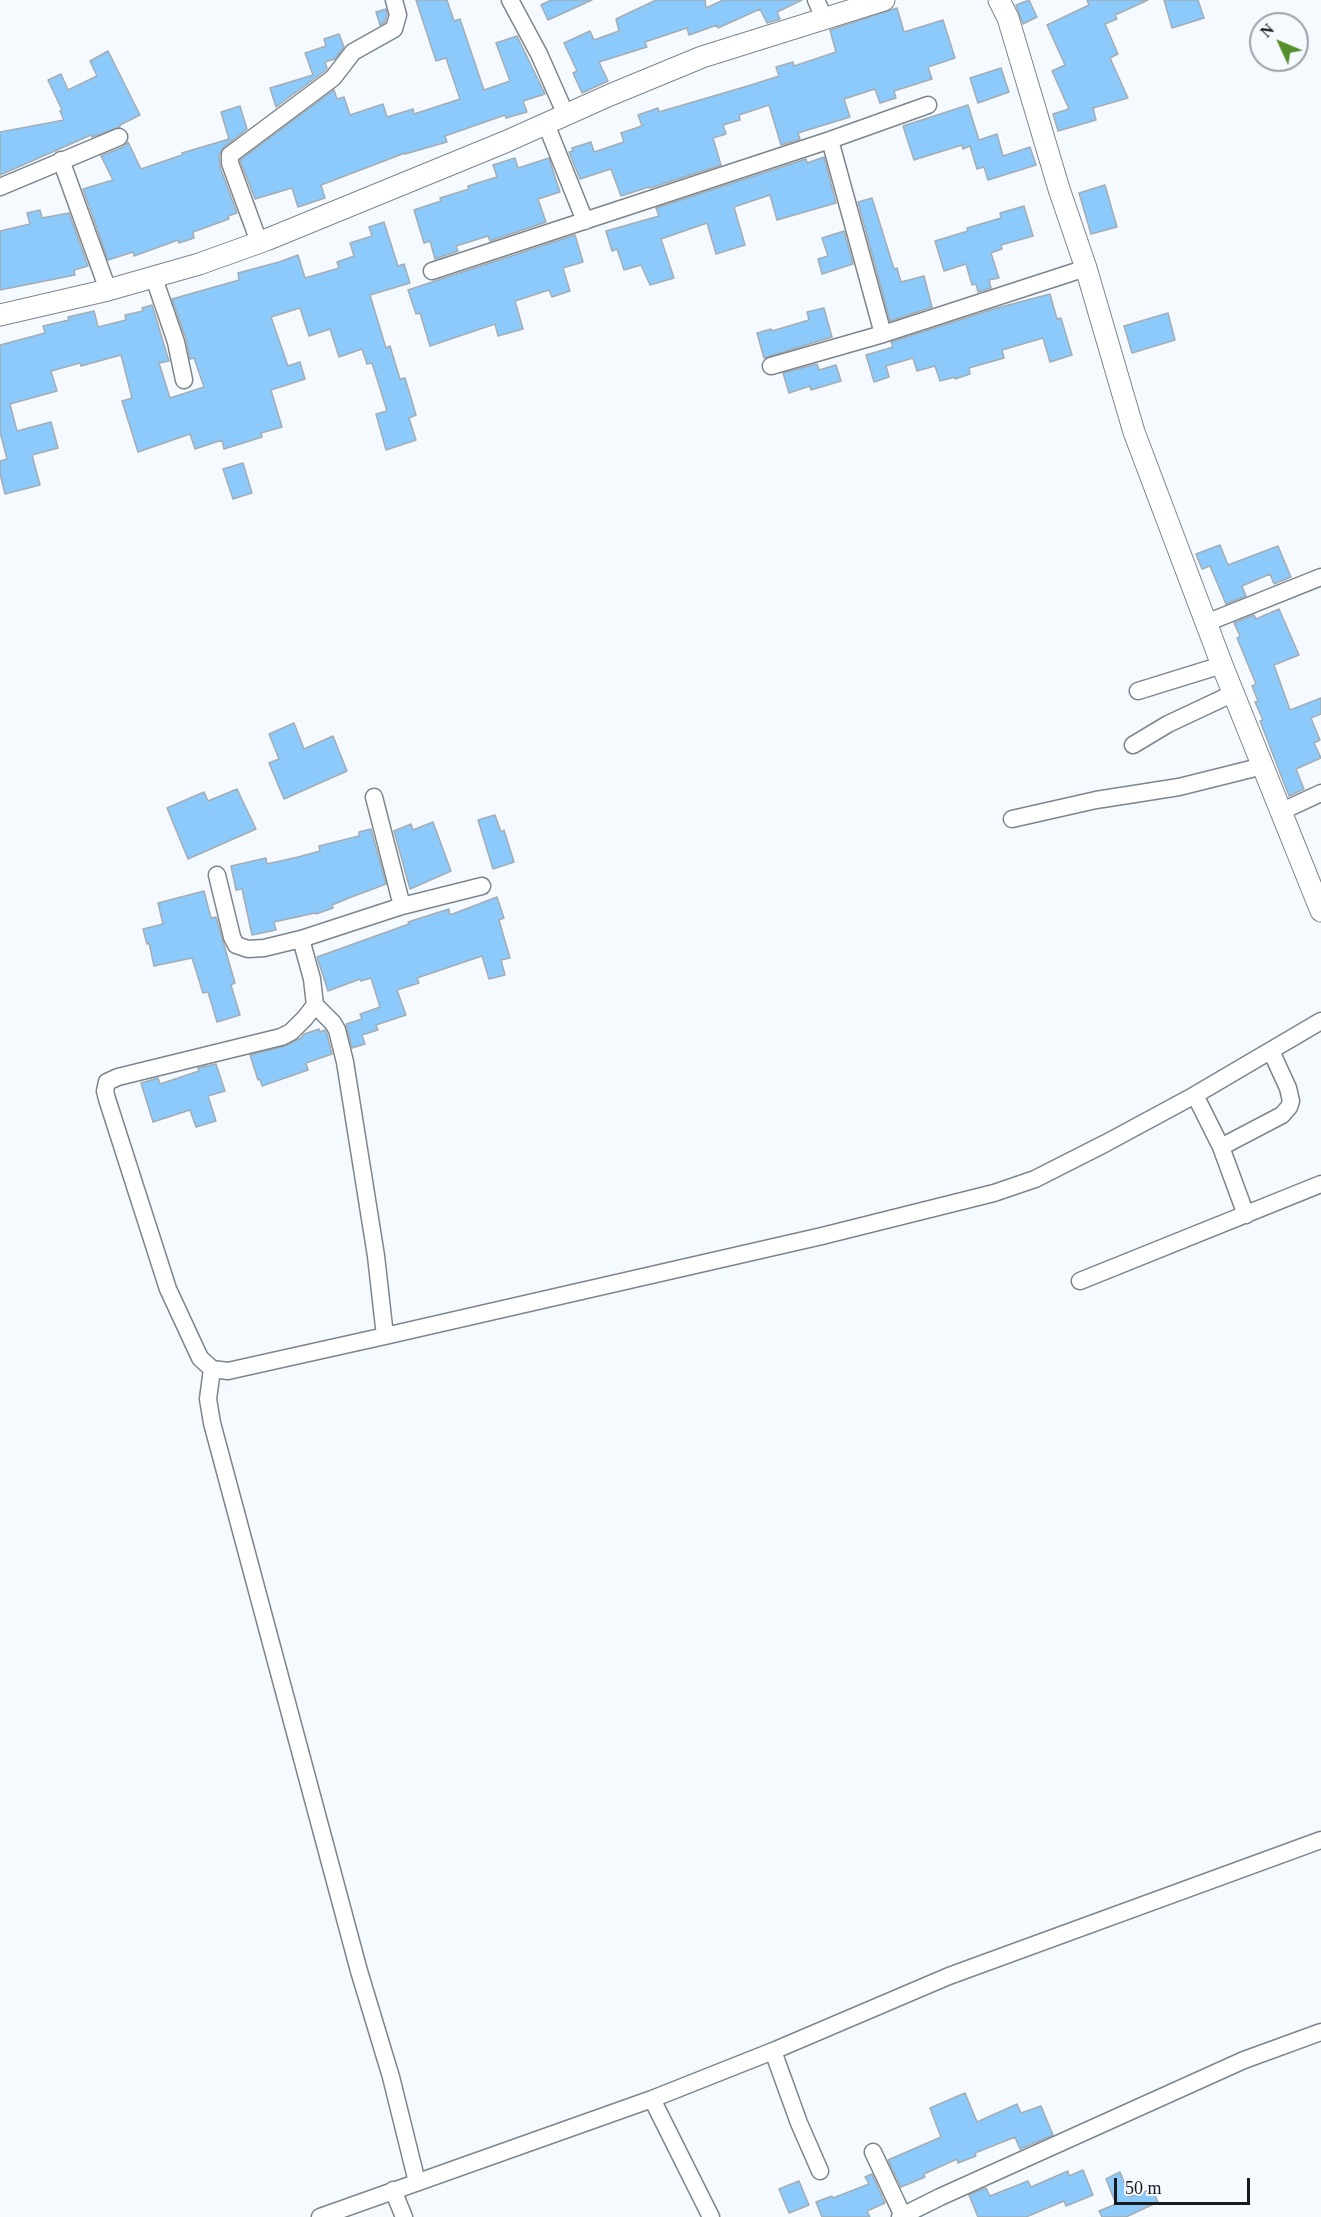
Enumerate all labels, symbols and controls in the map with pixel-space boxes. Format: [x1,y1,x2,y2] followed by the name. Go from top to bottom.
[1249,12,1309,72] north arrow
[1257,20,1277,41] text: N
[1117,2166,1254,2204] scale bar
[1125,2178,1162,2198] text: 50 m

